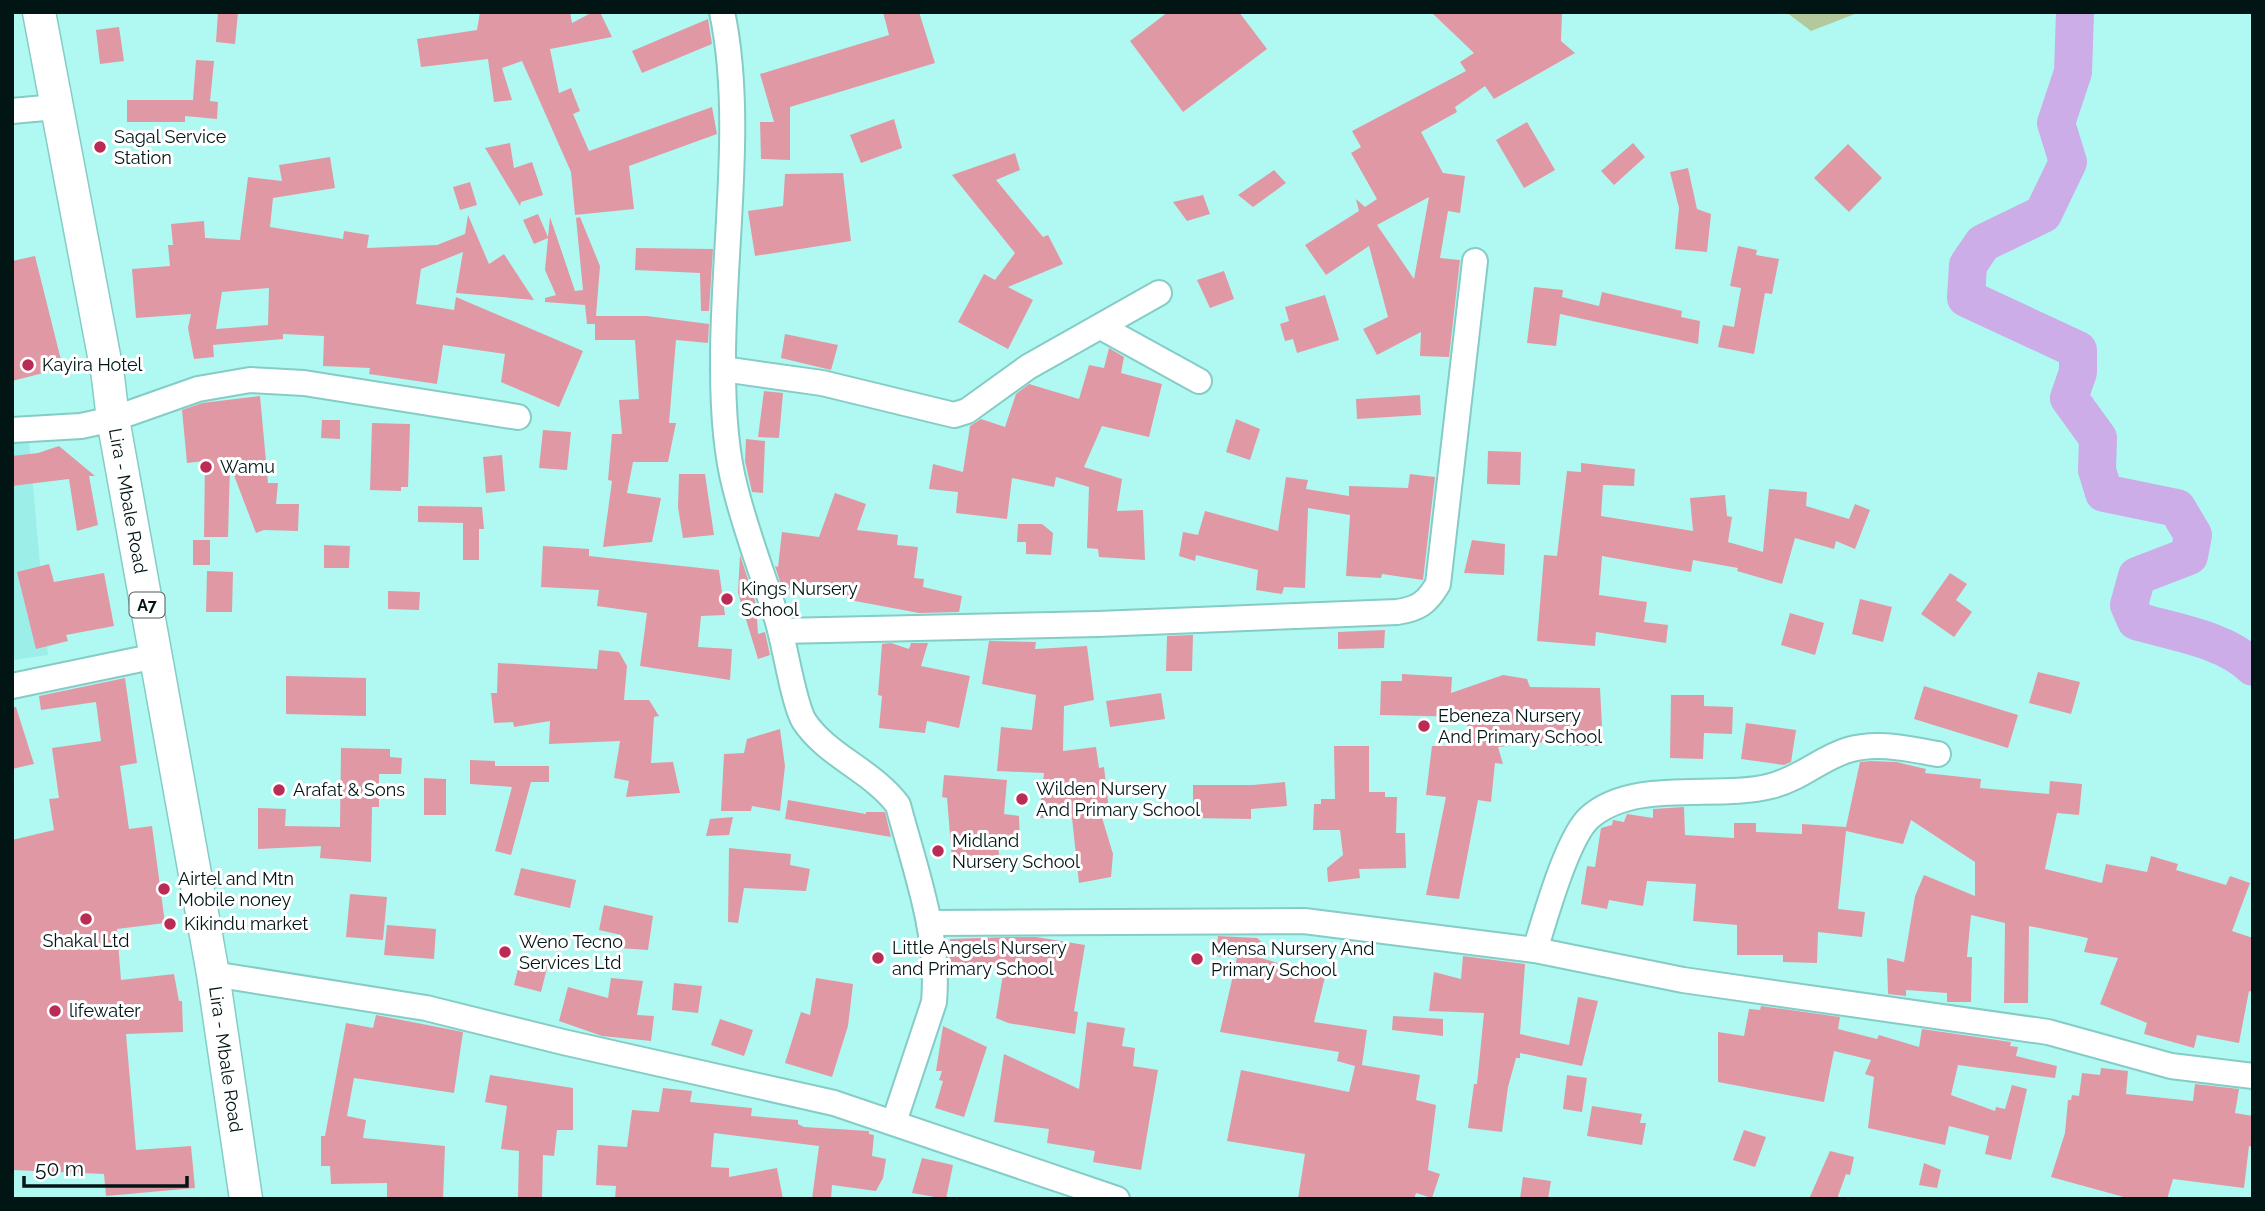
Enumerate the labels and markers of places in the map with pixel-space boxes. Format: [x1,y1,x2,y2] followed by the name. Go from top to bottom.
[114,126,227,168] place label: Sagal Service Station
[92,139,108,155] marker: Sagal Service Station
[42,354,143,375] place label: Kayira Hotel
[20,357,36,373] marker: Kayira Hotel
[220,456,275,477] place label: Wamu
[198,459,214,475] marker: Wamu
[741,578,858,620] place label: Kings Nursery School
[719,591,735,607] marker: Kings Nursery School
[1438,705,1602,747] place label: Ebeneza Nursery And Primary School
[1416,718,1432,734] marker: Ebeneza Nursery And Primary School
[1036,778,1200,820] place label: Wilden Nursery And Primary School
[293,779,405,800] place label: Arafat & Sons
[271,782,287,798] marker: Arafat & Sons
[1014,791,1030,807] marker: Wilden Nursery And Primary School
[952,830,1080,872] place label: Midland Nursery School
[930,843,946,859] marker: Midland Nursery School
[178,868,294,910] place label: Airtel and Mtn Mobile noney
[156,881,172,897] marker: Airtel and Mtn Mobile noney
[78,911,94,927] marker: Shakal Ltd
[184,913,308,934] place label: Kikindu market
[162,916,178,932] marker: Kikindu market
[43,930,129,951] place label: Shakal Ltd
[519,931,623,973] place label: Weno Tecno Services Ltd
[892,937,1067,979] place label: Little Angels Nursery and Primary School
[1211,938,1374,980] place label: Mensa Nursery And Primary School
[497,944,513,960] marker: Weno Tecno Services Ltd
[870,950,886,966] marker: Little Angels Nursery and Primary School
[1189,951,1205,967] marker: Mensa Nursery And Primary School
[69,1000,141,1021] place label: lifewater
[47,1003,63,1019] marker: lifewater

